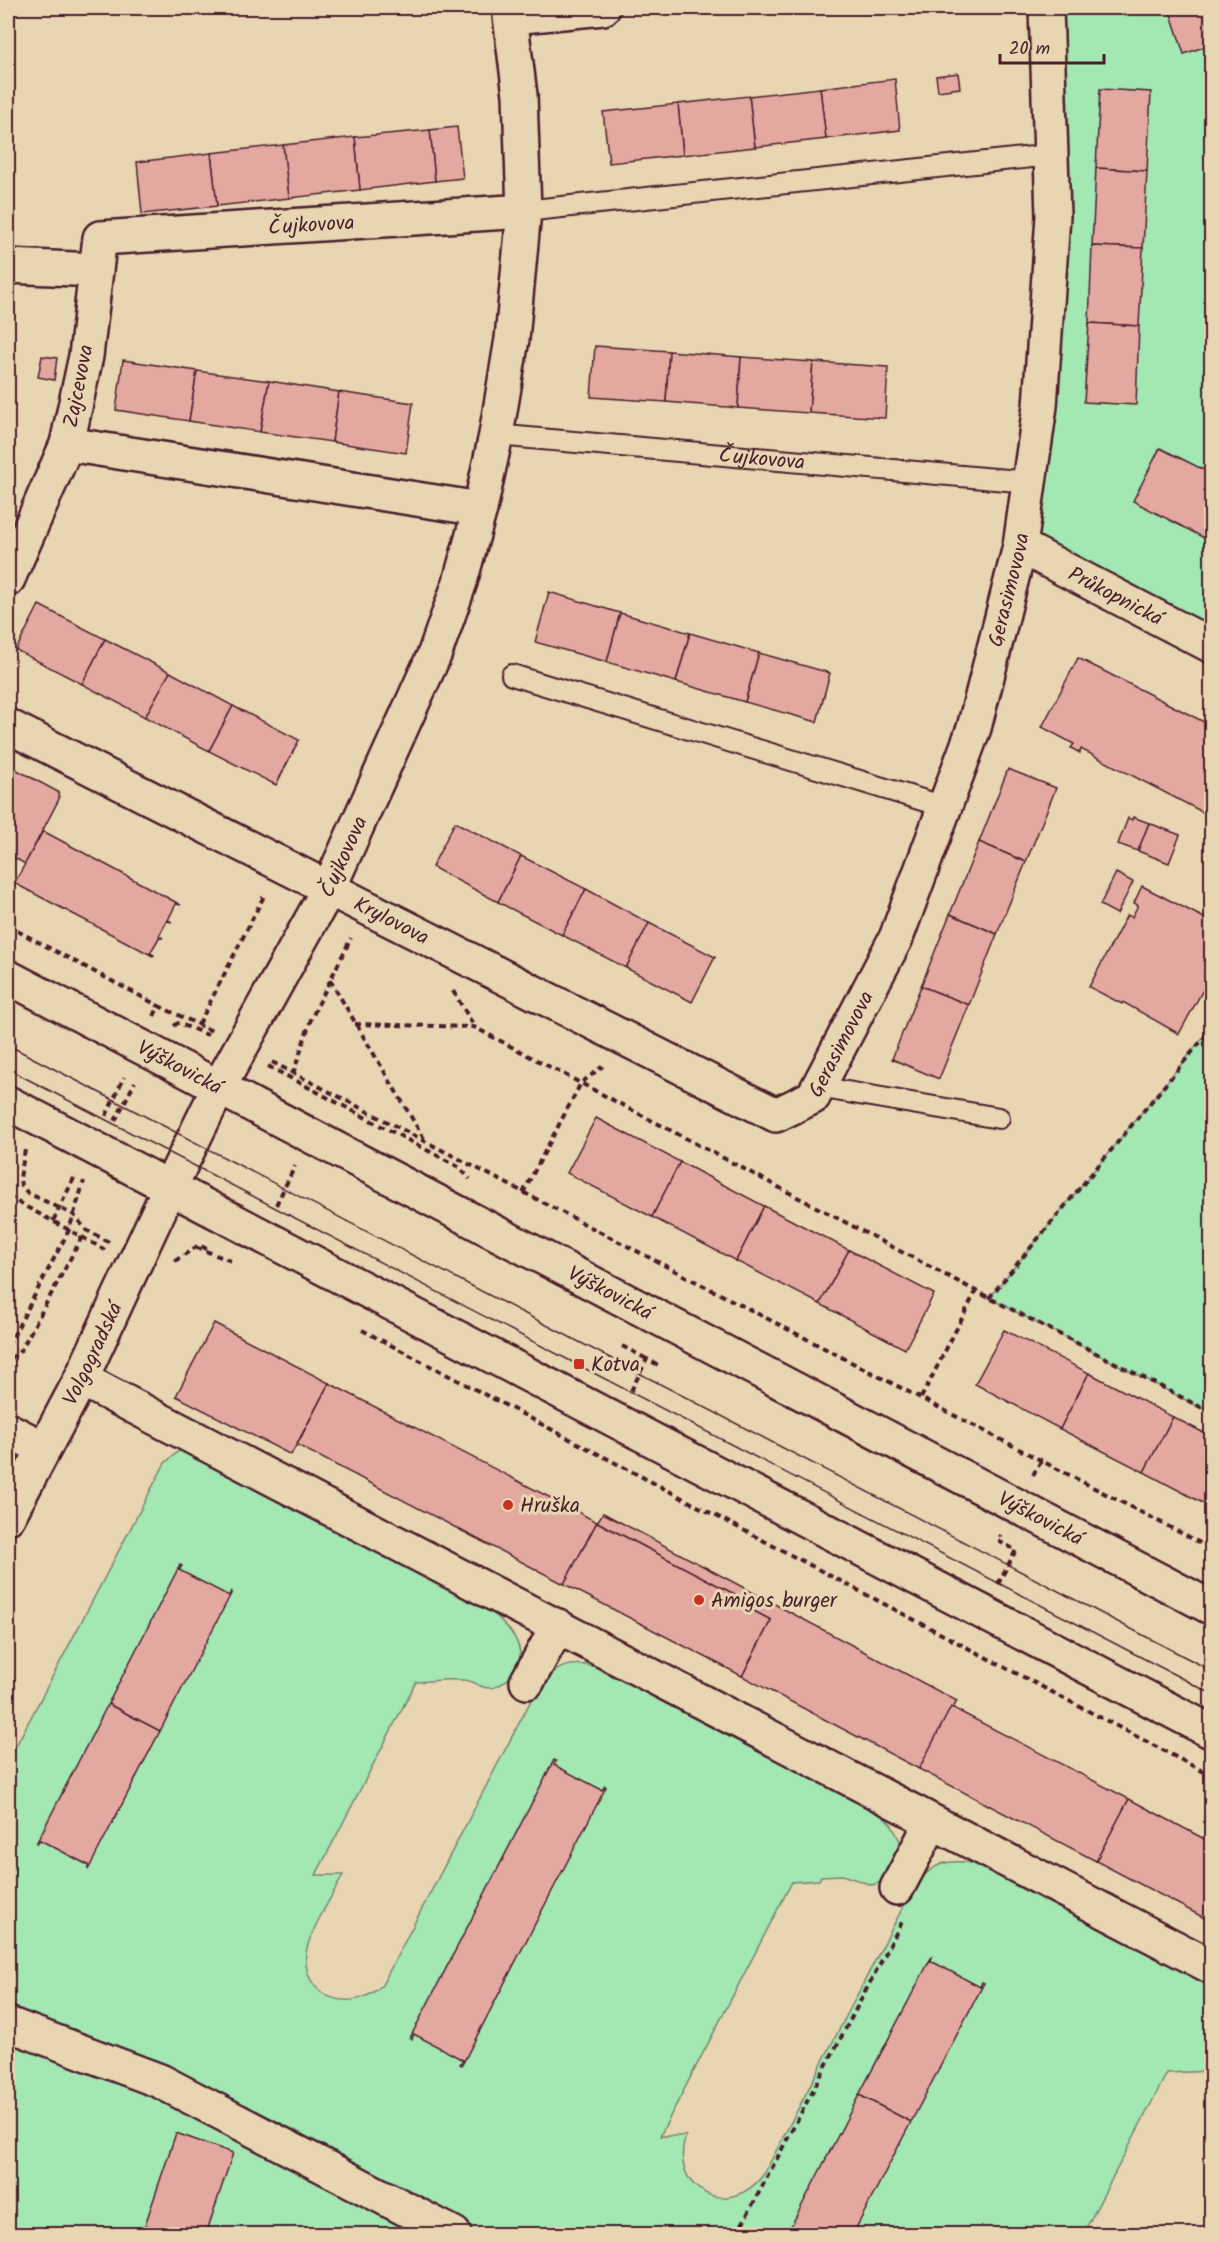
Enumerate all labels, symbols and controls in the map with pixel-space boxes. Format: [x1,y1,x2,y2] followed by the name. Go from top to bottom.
[1000,27,1104,65] scale bar
[1009,35,1050,64] text: 20 m
[267,207,356,245] street label: Čujkovova
[55,342,104,431] street label: Zajcevova
[717,440,806,480] street label: Čujkovova
[980,531,1040,651] street label: Gerasimovova
[1062,559,1170,637] street label: Průkopnická
[312,811,377,904] street label: Čujkovova
[347,889,435,955] street label: Krylovova
[801,985,884,1104] street label: Gerasimovova
[131,1032,230,1105] street label: Výškovická
[561,1258,660,1331] street label: Výškovická
[55,1295,133,1412] street label: Volgogradská
[591,1349,640,1382] place label: Kotva
[572,1357,586,1371] marker: Kotva
[991,1484,1090,1557] street label: Výškovická
[520,1490,580,1523] place label: Hruška
[501,1498,515,1512] marker: Hruška
[711,1585,838,1618] place label: Amigos burger
[692,1593,706,1607] marker: Amigos burger

